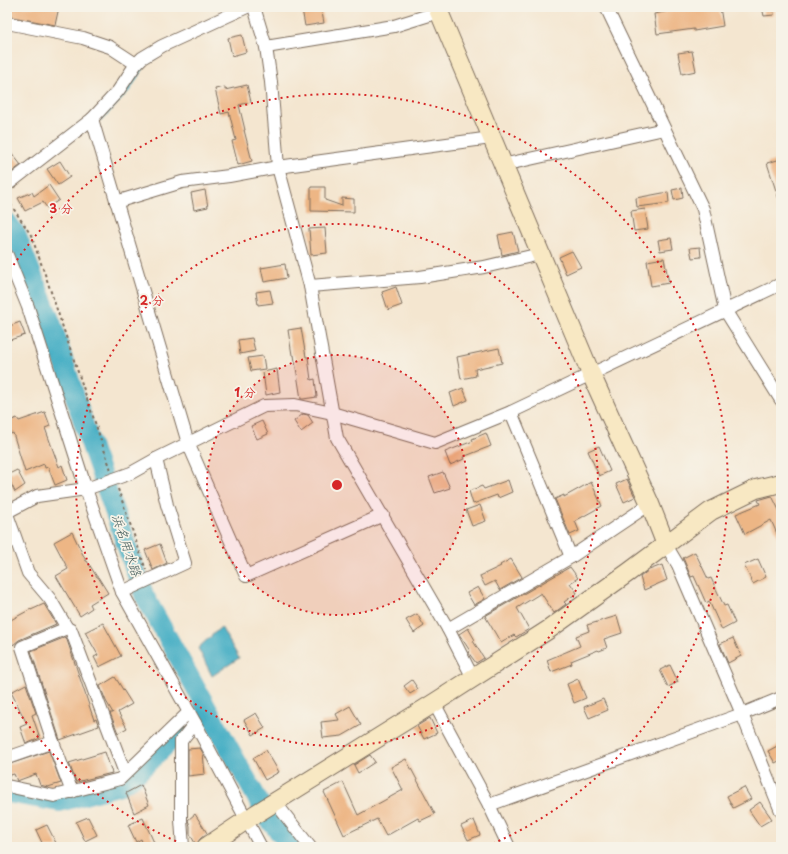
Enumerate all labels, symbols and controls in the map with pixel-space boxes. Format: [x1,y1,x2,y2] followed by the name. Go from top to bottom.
[49,199,73,217] text: 3 分
[140,291,164,309] text: 2 分
[234,383,256,401] text: 1 分
[330,478,344,492] centre of rings
[108,511,147,580] water label: 浜名用水路

